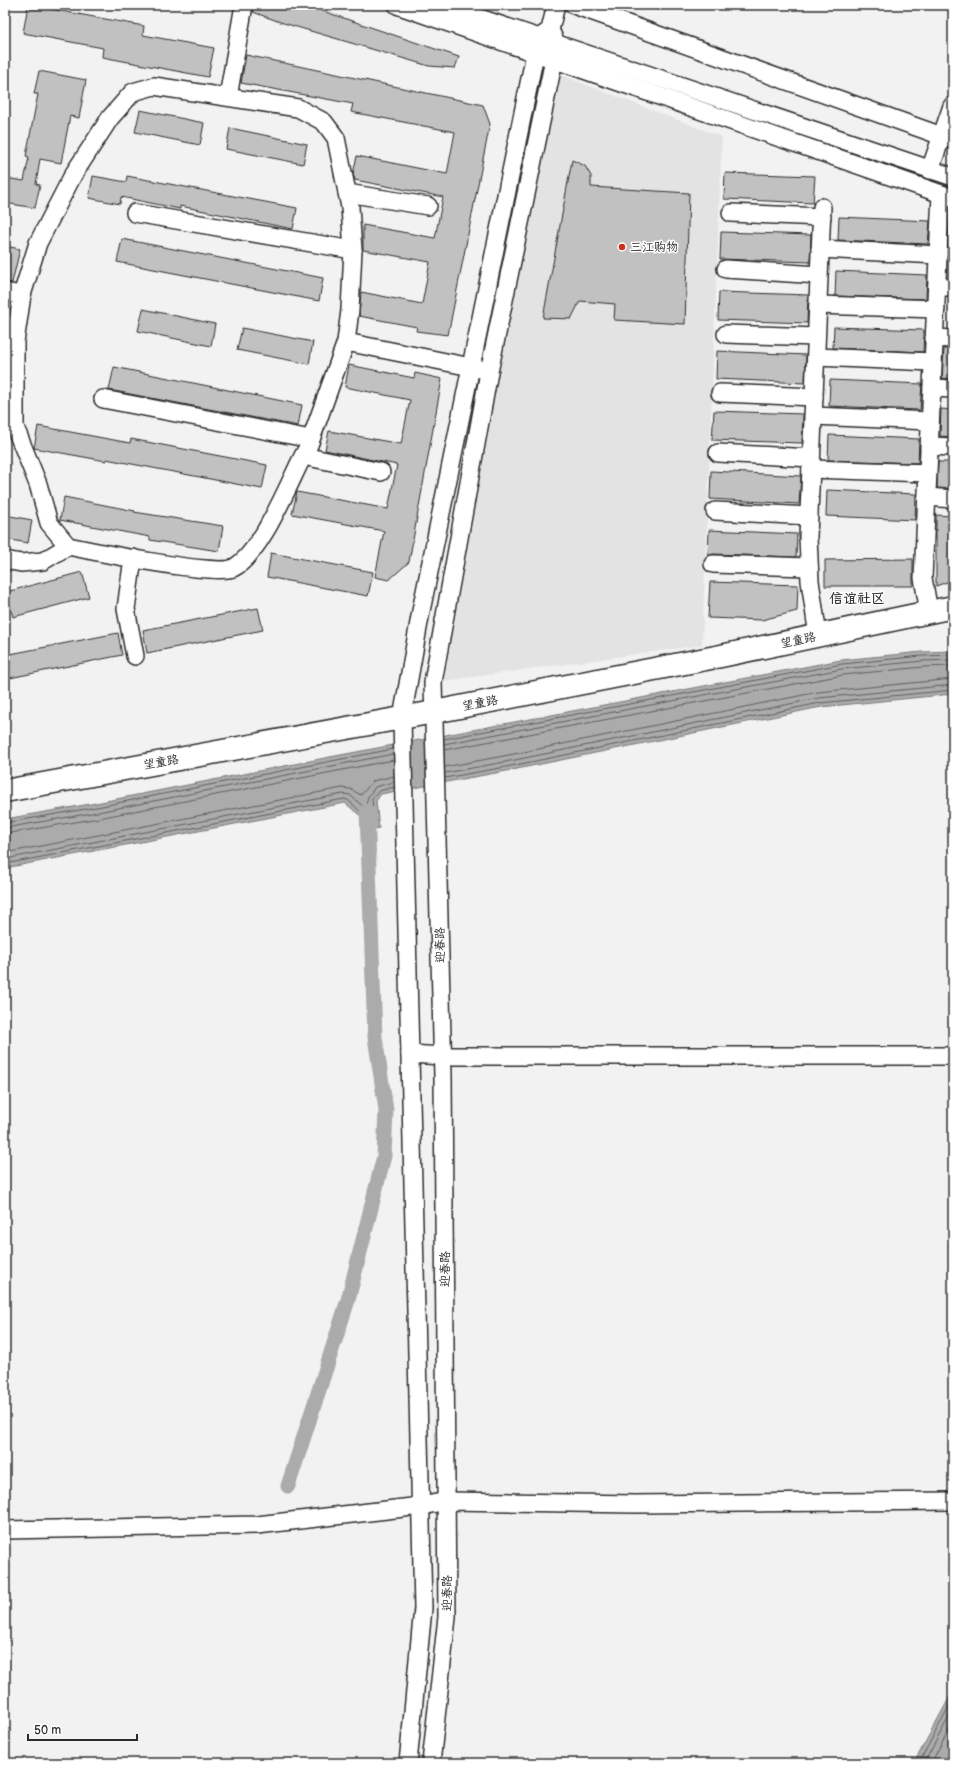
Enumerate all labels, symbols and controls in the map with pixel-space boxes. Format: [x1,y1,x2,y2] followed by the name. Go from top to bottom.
[630,240,678,255] place label: 三江购物
[617,242,627,252] marker: 三江购物
[829,590,885,607] district label: 信谊社区
[779,629,817,652] street label: 望童路
[461,693,499,714] street label: 望童路
[142,752,180,773] street label: 望童路
[433,927,448,963] street label: 迎春路
[438,1251,453,1287] street label: 迎春路
[440,1575,455,1611] street label: 迎春路
[28,1716,137,1742] scale bar
[34,1723,61,1738] text: 50 m

